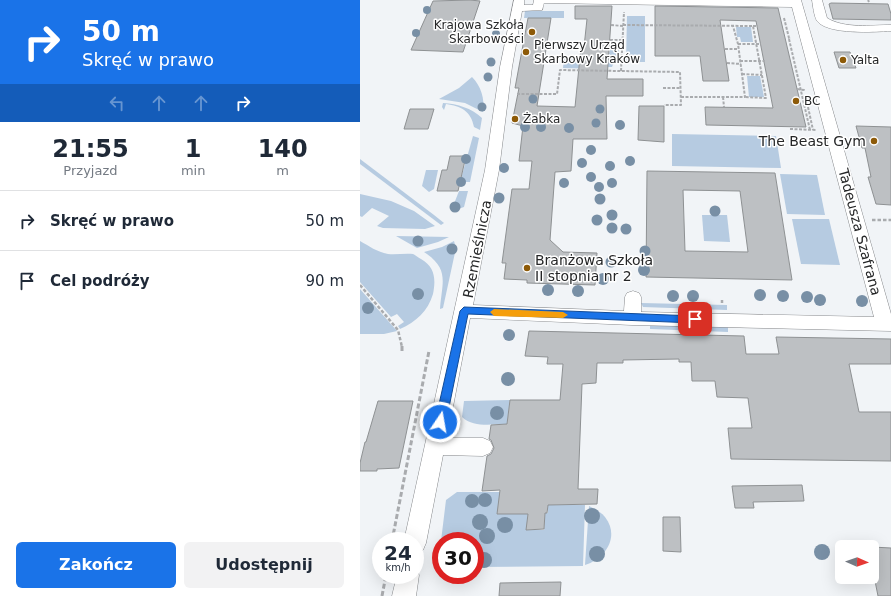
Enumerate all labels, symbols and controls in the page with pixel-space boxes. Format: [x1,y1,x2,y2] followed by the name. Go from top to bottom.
[82,15,160,48] text: 50 m
[16,16,68,68] icon: right
[434,18,524,46] place label: Krajowa Szkoła Skarbowości
[527,27,537,37] marker: Krajowa Szkoła Skarbowości
[534,38,640,66] place label: Pierwszy Urząd Skarbowy Kraków
[521,47,531,57] marker: Pierwszy Urząd Skarbowy Kraków
[82,49,214,70] text: Skręć w prawo
[850,53,879,67] place label: Yalta
[838,55,848,65] marker: Yalta
[106,92,128,114] icon: left
[148,92,170,114] icon: ahead
[190,92,212,114] icon: ahead
[232,92,254,114] icon: right
[804,94,820,108] place label: BC
[791,96,801,106] marker: BC
[523,111,560,126] place label: Żabka
[510,114,520,124] marker: Żabka
[758,133,866,149] place label: The Beast Gym
[52,135,129,163] text: 21:55
[185,135,201,163] text: 1
[258,135,308,163] text: 140
[869,136,879,146] marker: The Beast Gym
[63,163,118,178] text: Przyjazd
[181,163,205,178] text: min
[276,163,289,178] text: m
[835,166,885,297] street label: Tadeusza Szafrana
[460,199,494,299] street label: Rzemieślnicza
[16,210,38,232] icon: right
[50,212,174,230] text: Skręć w prawo
[306,212,344,230] text: 50 m
[535,252,653,284] place label: Branżowa Szkoła II stopnia nr 2
[522,263,532,273] marker: Branżowa Szkoła II stopnia nr 2
[16,270,38,292] icon: arrive
[50,272,150,290] text: Cel podróży
[306,272,344,290] text: 90 m
[678,302,712,336] pin
[684,308,706,330] icon: arrive
[419,401,461,443] position arrow
[432,532,484,584] speed limit sign: 30
[835,540,879,584] north arrow
[835,540,879,584] map controls
[384,541,412,565] text: 24
[16,542,176,588] button: Zakończ
[184,542,344,588] button: Udostępnij
[385,562,411,573] text: km/h

